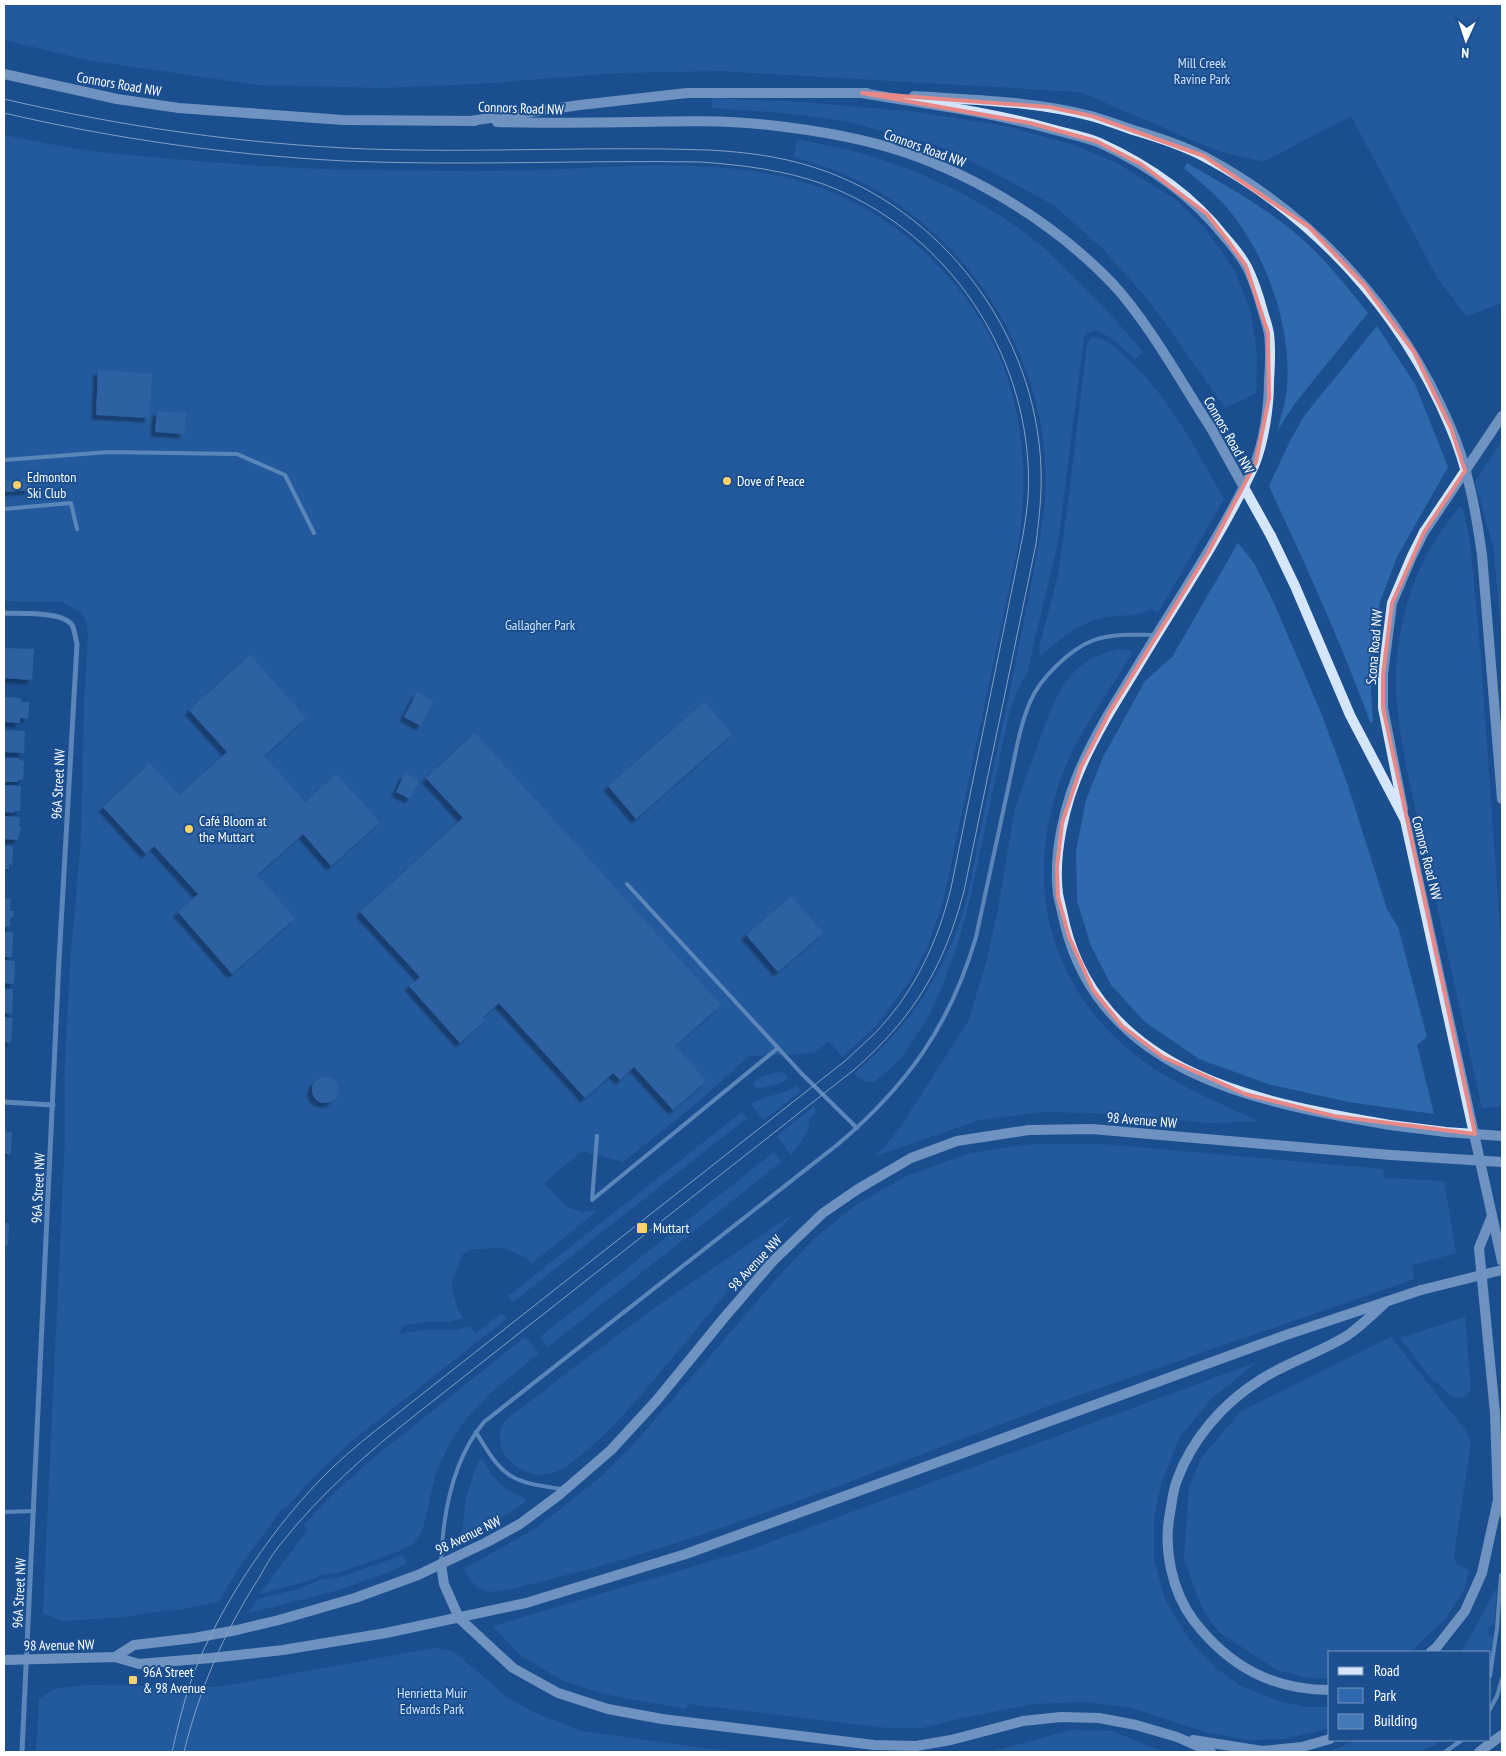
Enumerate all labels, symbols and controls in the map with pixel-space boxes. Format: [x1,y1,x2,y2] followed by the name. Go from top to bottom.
[1441,15,1491,65] north arrow
[1461,44,1470,62] text: N
[1174,54,1231,88] park label: Mill Creek Ravine Park
[75,68,163,100] street label: Connors Road NW
[478,98,565,119] street label: Connors Road NW
[882,125,969,171] street label: Connors Road NW
[1200,393,1259,477] street label: Connors Road NW
[27,468,76,502] place label: Edmonton Ski Club
[737,472,805,490] place label: Dove of Peace
[721,475,733,487] marker: Dove of Peace
[11,479,23,491] marker: Edmonton Ski Club
[1362,608,1386,685] street label: Scona Road NW
[505,616,576,634] park label: Gallagher Park
[47,748,69,820] street label: 96A Street NW
[199,812,267,846] place label: Café Bloom at the Muttart
[1408,814,1446,902] street label: Connors Road NW
[183,823,195,835] marker: Café Bloom at the Muttart
[1106,1108,1178,1132] street label: 98 Avenue NW
[27,1152,49,1224] street label: 96A Street NW
[653,1219,689,1237] place label: Muttart
[635,1221,649,1235] marker: Muttart
[724,1231,786,1295] street label: 98 Avenue NW
[432,1511,504,1559] street label: 98 Avenue NW
[8,1557,30,1629] street label: 96A Street NW
[24,1635,95,1655] street label: 98 Avenue NW
[1328,1651,1491,1741] legend
[1374,1661,1400,1680] text: Road
[143,1663,206,1697] place label: 96A Street & 98 Avenue
[127,1674,139,1686] marker: 96A Street & 98 Avenue
[397,1684,467,1718] park label: Henrietta Muir Edwards Park
[1374,1686,1396,1705] text: Park
[1374,1711,1417,1730] text: Building

